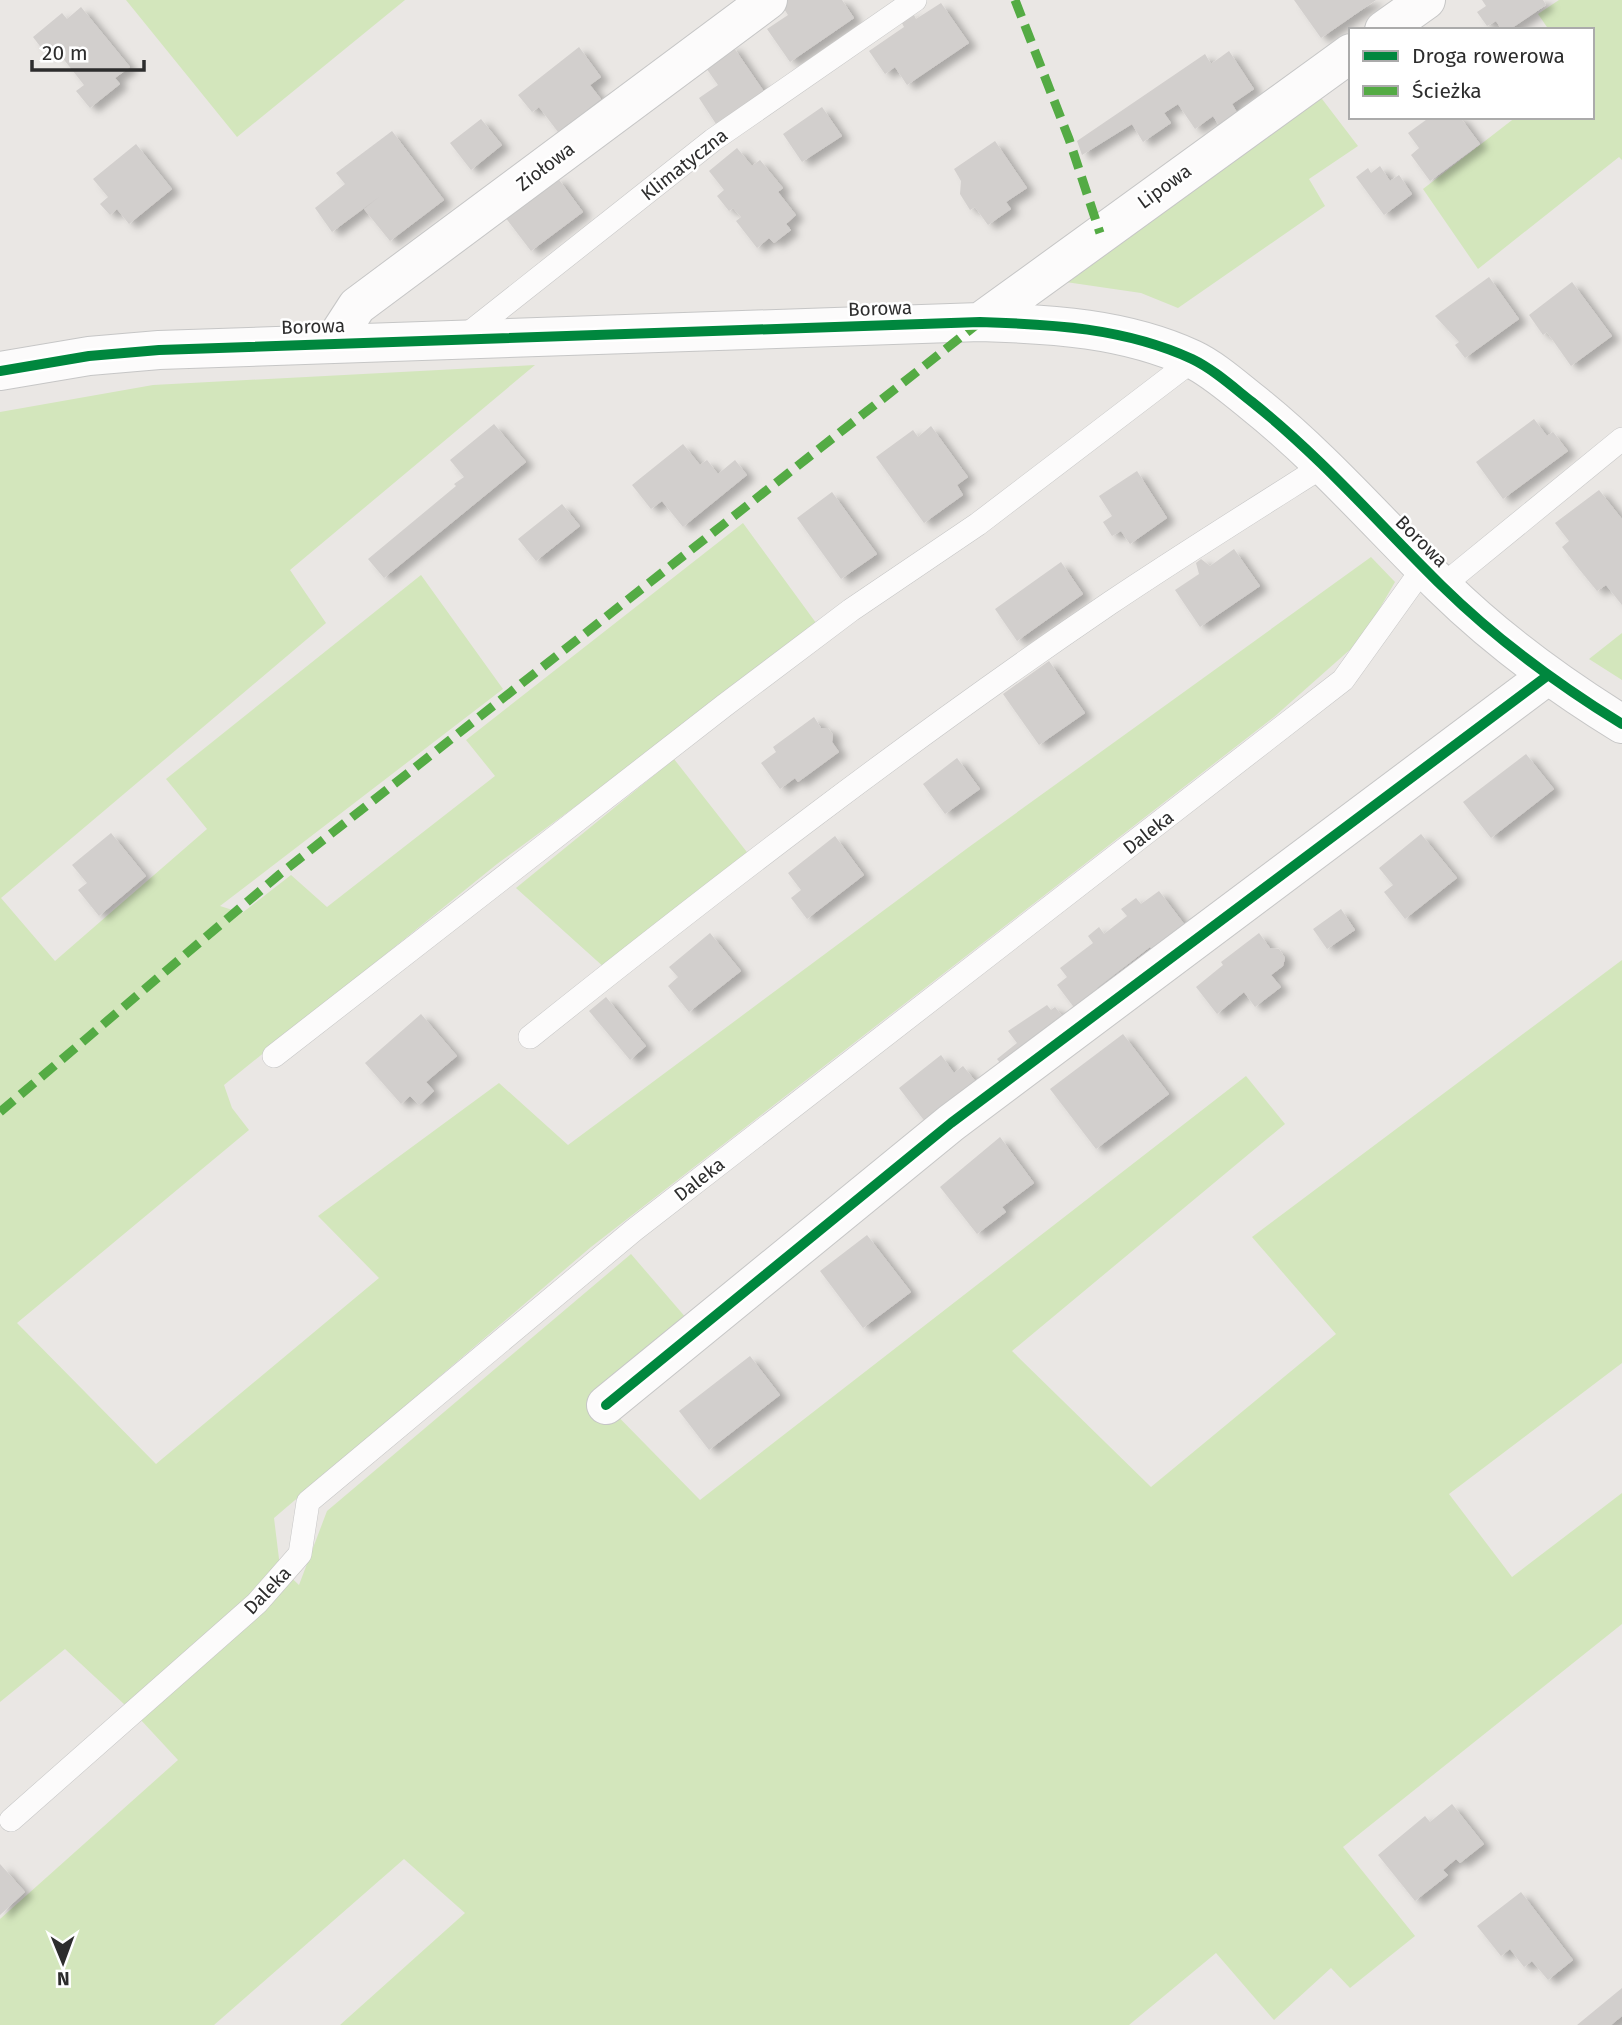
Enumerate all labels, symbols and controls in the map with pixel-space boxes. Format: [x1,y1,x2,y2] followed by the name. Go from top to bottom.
[32,28,144,72] scale bar
[1349,28,1594,119] legend
[42,40,88,66] text: 20 m
[1412,43,1565,69] text: Droga rowerowa
[1412,78,1482,104] text: Ścieżka
[636,123,732,205] street label: Klimatyczna
[512,137,579,196] street label: Ziołowa
[1133,159,1196,214] street label: Lipowa
[848,296,913,321] street label: Borowa
[281,314,346,339] street label: Borowa
[1391,511,1452,572] street label: Borowa
[1118,806,1178,859] street label: Daleka
[669,1153,729,1206] street label: Daleka
[239,1562,296,1619] street label: Daleka
[28,1927,98,1997] north arrow
[57,1967,70,1990] text: N

